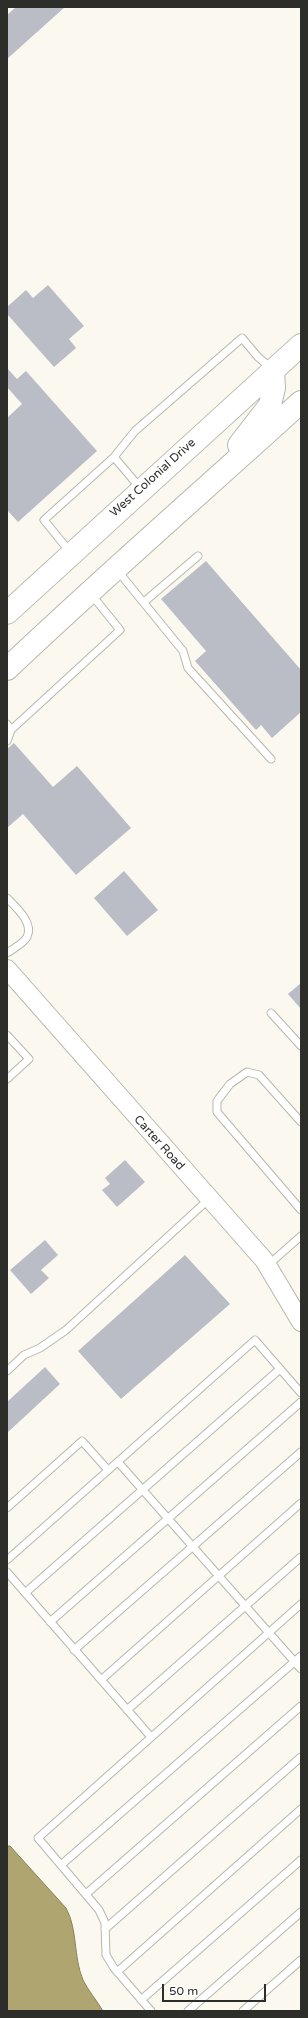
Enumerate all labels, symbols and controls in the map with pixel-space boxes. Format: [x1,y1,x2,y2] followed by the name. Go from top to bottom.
[107,436,199,520] street label: West Colonial Drive
[131,1113,187,1173] street label: Carter Road
[164,1976,268,2002] scale bar
[169,1984,198,1998] text: 50 m

